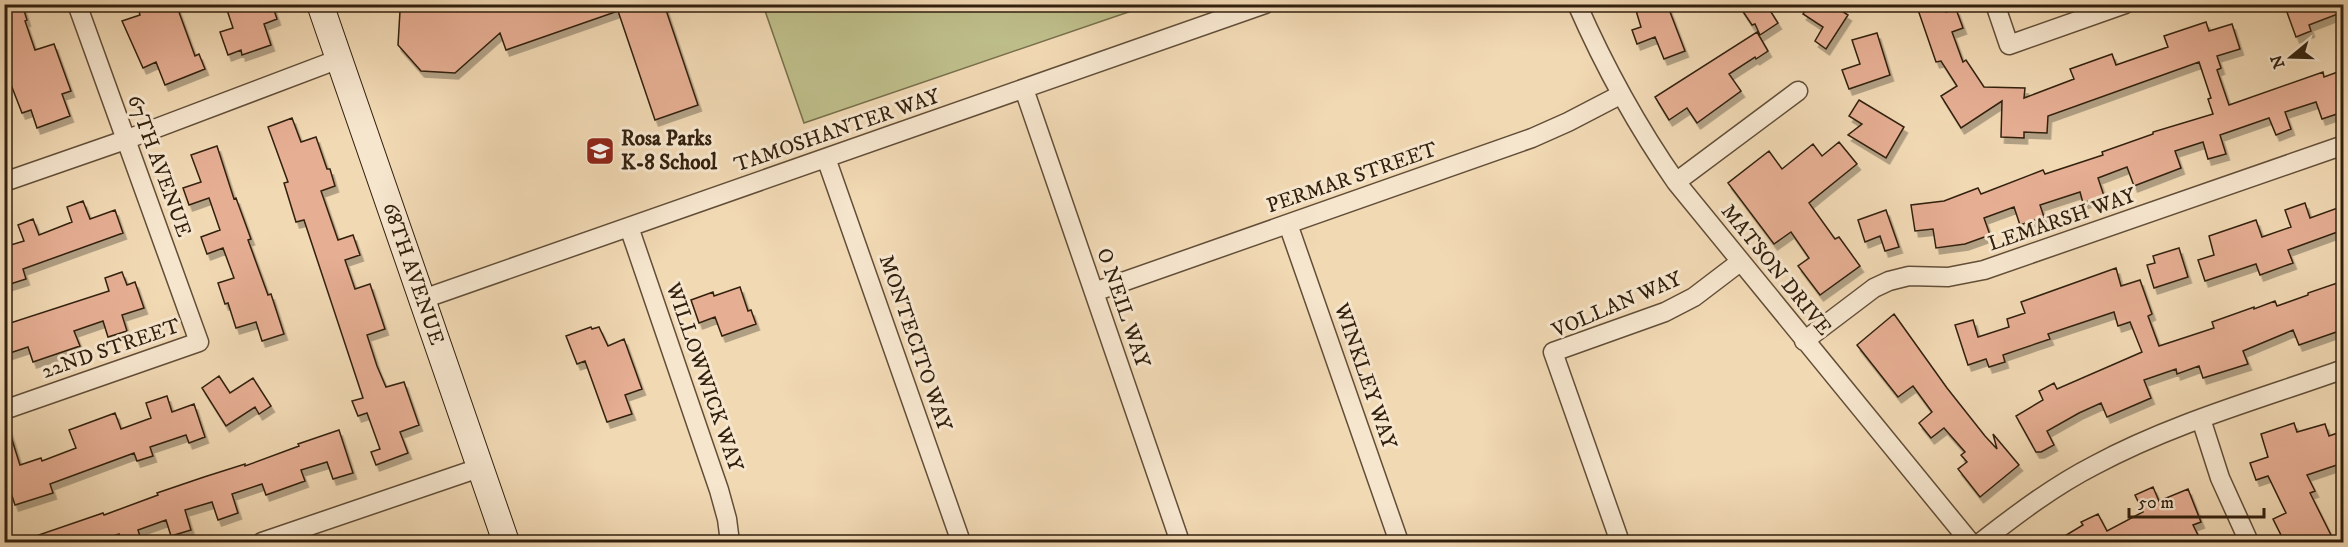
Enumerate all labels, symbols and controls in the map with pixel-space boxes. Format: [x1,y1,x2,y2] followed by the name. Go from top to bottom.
[2261,27,2321,87] north arrow
[2266,52,2289,71] text: N
[731,83,944,178] street label: TAMOSHANTER WAY
[121,91,197,241] street label: 67TH AVENUE
[621,126,718,176] place label: Rosa Parks K-8 School
[584,135,616,167] school or university icon: Rosa Parks K-8 School
[1263,137,1441,219] street label: PERMAR STREET
[1985,182,2140,257] street label: LEMARSH WAY
[376,199,450,349] street label: 68TH AVENUE
[1715,199,1837,341] street label: MATSON DRIVE
[1090,245,1156,372] street label: O NEIL WAY
[873,252,958,435] street label: MONTECITO WAY
[1547,266,1686,344] street label: VOLLAN WAY
[659,278,749,475] street label: WILLOWWICK WAY
[1328,299,1402,453] street label: WINKLEY WAY
[38,313,184,385] street label: 22ND STREET
[2129,481,2264,519] scale bar
[2138,492,2174,514] text: 50 m

